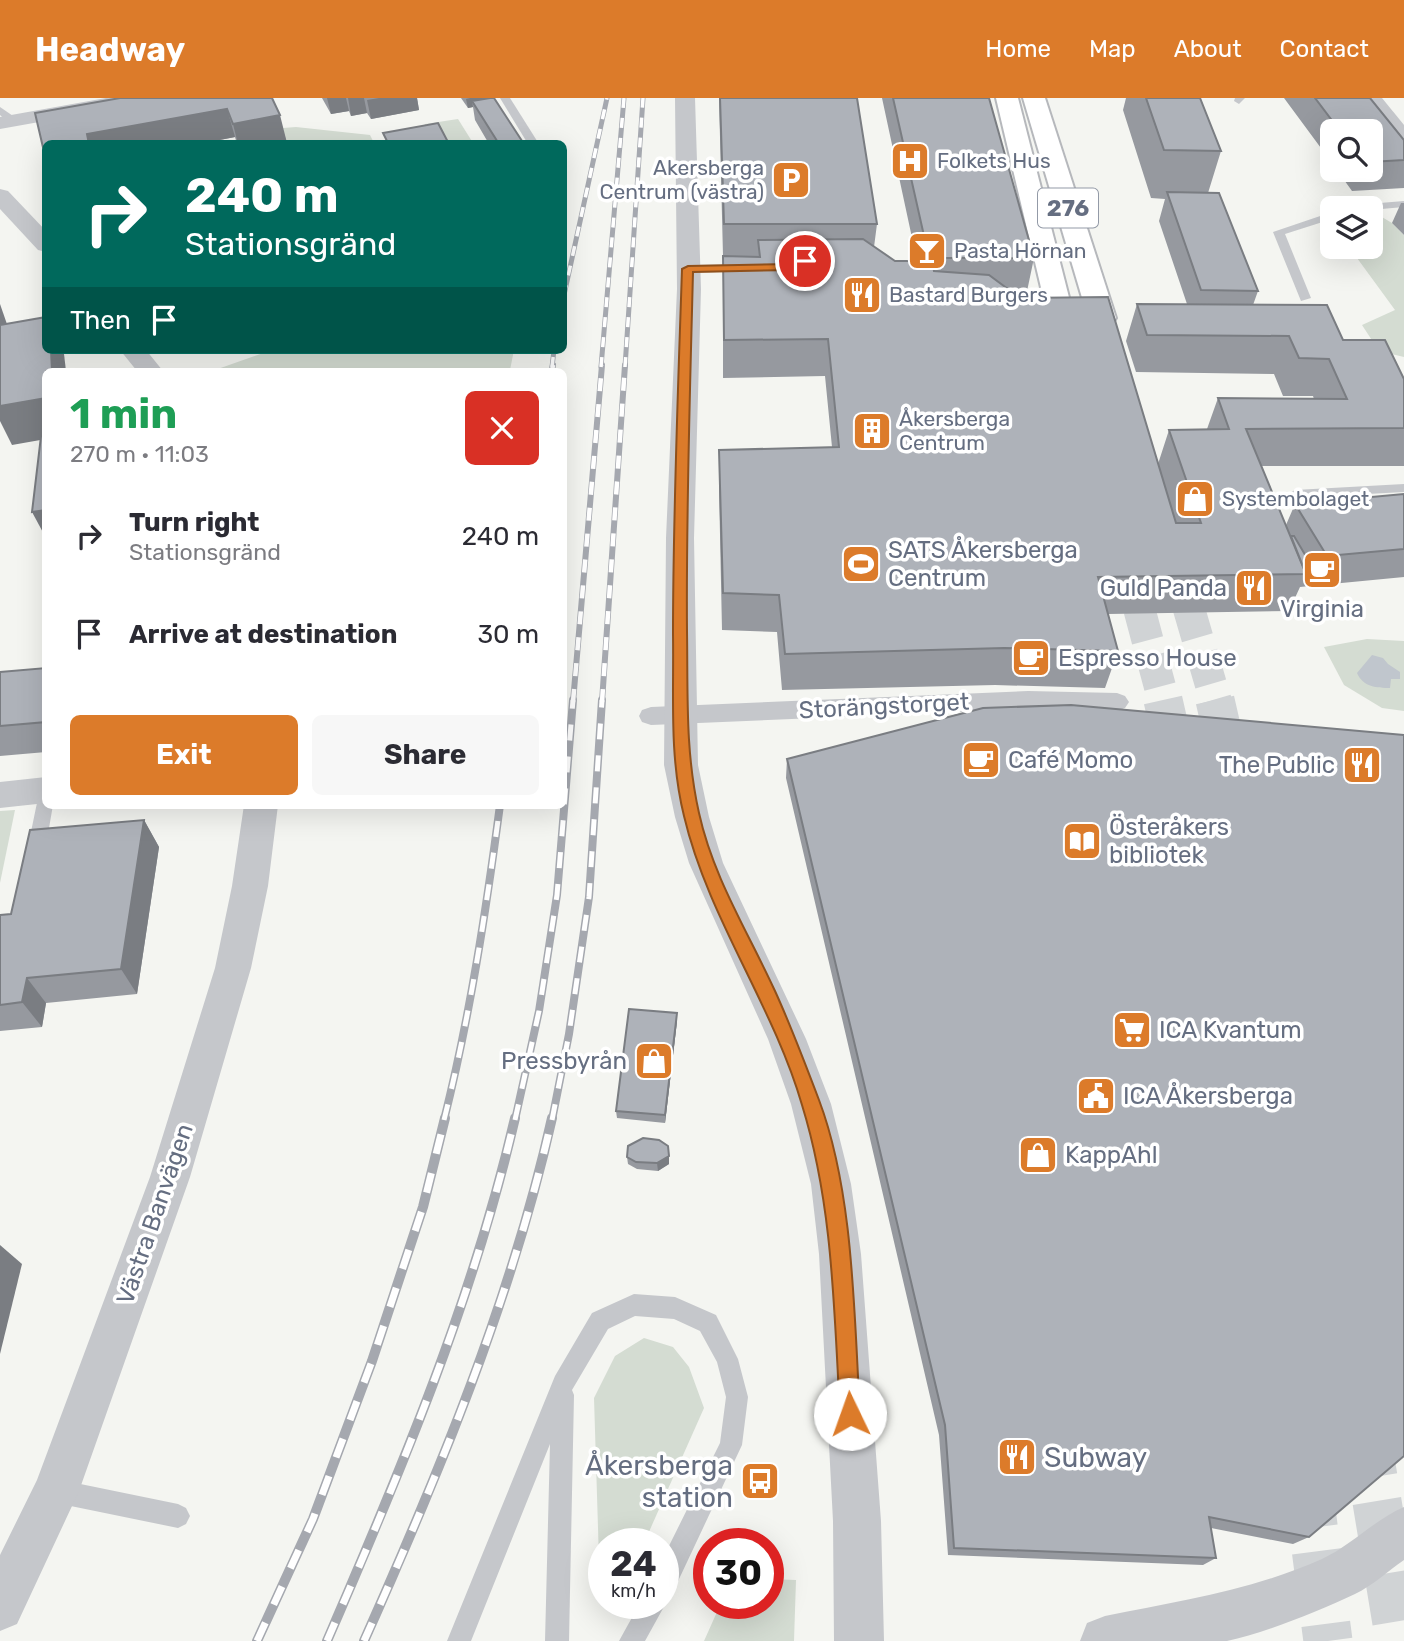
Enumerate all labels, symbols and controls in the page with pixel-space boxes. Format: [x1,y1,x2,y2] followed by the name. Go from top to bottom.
[35,30,185,69] text: Headway
[985,35,1051,63] text: Home
[1089,35,1136,63] text: Map
[1174,35,1242,63] text: About
[1280,35,1369,63] text: Contact
[1320,119,1383,259] map controls
[1320,119,1383,182] button: search
[889,140,931,182] hospital icon: Folkets Hus
[937,148,1051,173] place label: Folkets Hus
[599,155,764,204] place label: Akersberga Centrum (västra)
[770,159,812,201] parking icon: Akersberga Centrum (västra)
[185,166,339,224] text: 240 m
[70,168,161,259] icon: right
[1038,188,1098,228] road number: 276
[1320,196,1383,259] button: layers
[185,225,396,263] text: Stationsgränd
[906,230,948,272] bar icon: Pasta Hörnan
[775,231,835,291] pin
[954,238,1087,263] place label: Pasta Hörnan
[786,242,824,280] icon: arrive
[841,274,883,316] restaurant icon: Bastard Burgers
[889,282,1048,307] place label: Bastard Burgers
[145,301,183,339] icon: arrive
[70,305,131,336] text: Then
[70,389,177,439] text: 1 min
[465,391,539,465] button: close
[899,406,1010,455] place label: Åkersberga Centrum
[851,410,893,452] building icon: Åkersberga Centrum
[70,440,209,468] text: 270 m · 11:03
[1174,478,1216,520] shop icon: Systembolaget
[1222,486,1369,511] place label: Systembolaget
[129,507,259,538] text: Turn right
[70,517,108,555] icon: right
[462,521,539,552] text: 240 m
[888,536,1078,592] place label: SATS Åkersberga Centrum
[129,538,281,566] text: Stationsgränd
[840,543,882,585] sports icon: SATS Åkersberga Centrum
[1301,549,1343,591] cafe icon: Virginia
[1233,567,1275,609] restaurant icon: Guld Panda
[1100,574,1227,602] place label: Guld Panda
[1280,595,1364,623] place label: Virginia
[70,615,108,653] icon: arrive
[129,619,397,650] text: Arrive at destination
[477,619,539,650] text: 30 m
[1010,637,1052,679] cafe icon: Espresso House
[1058,644,1237,672] place label: Espresso House
[798,688,970,724] street label: Storängstorget
[70,715,298,795] button: Exit
[312,715,539,795] button: Share
[960,739,1002,781] cafe icon: Café Momo
[1341,744,1383,786] restaurant icon: The Public
[1008,746,1133,774] place label: Café Momo
[1219,751,1335,779] place label: The Public
[1109,813,1229,869] place label: Österåkers bibliotek
[1061,820,1103,862] library icon: Österåkers bibliotek
[1111,1009,1153,1051] supermarket icon: ICA Kvantum
[1159,1016,1302,1044] place label: ICA Kvantum
[633,1040,675,1082] shop icon: Pressbyrån
[501,1047,627,1075] place label: Pressbyrån
[1075,1075,1117,1117] public building icon: ICA Åkersberga
[1123,1082,1293,1110] place label: ICA Åkersberga
[111,1120,199,1308] street label: Västra Banvägen
[1017,1134,1059,1176] shop icon: KappAhl
[1065,1141,1158,1169] place label: KappAhl
[813,1377,887,1451] position arrow
[996,1436,1038,1478] restaurant icon: Subway
[1044,1441,1147,1474] place label: Subway
[585,1449,733,1514] place label: Åkersberga station
[739,1460,781,1502] bus stop icon: Åkersberga station
[693,1528,784,1619] speed limit sign: 30
[610,1543,657,1585] text: 24
[611,1580,656,1602] text: km/h

